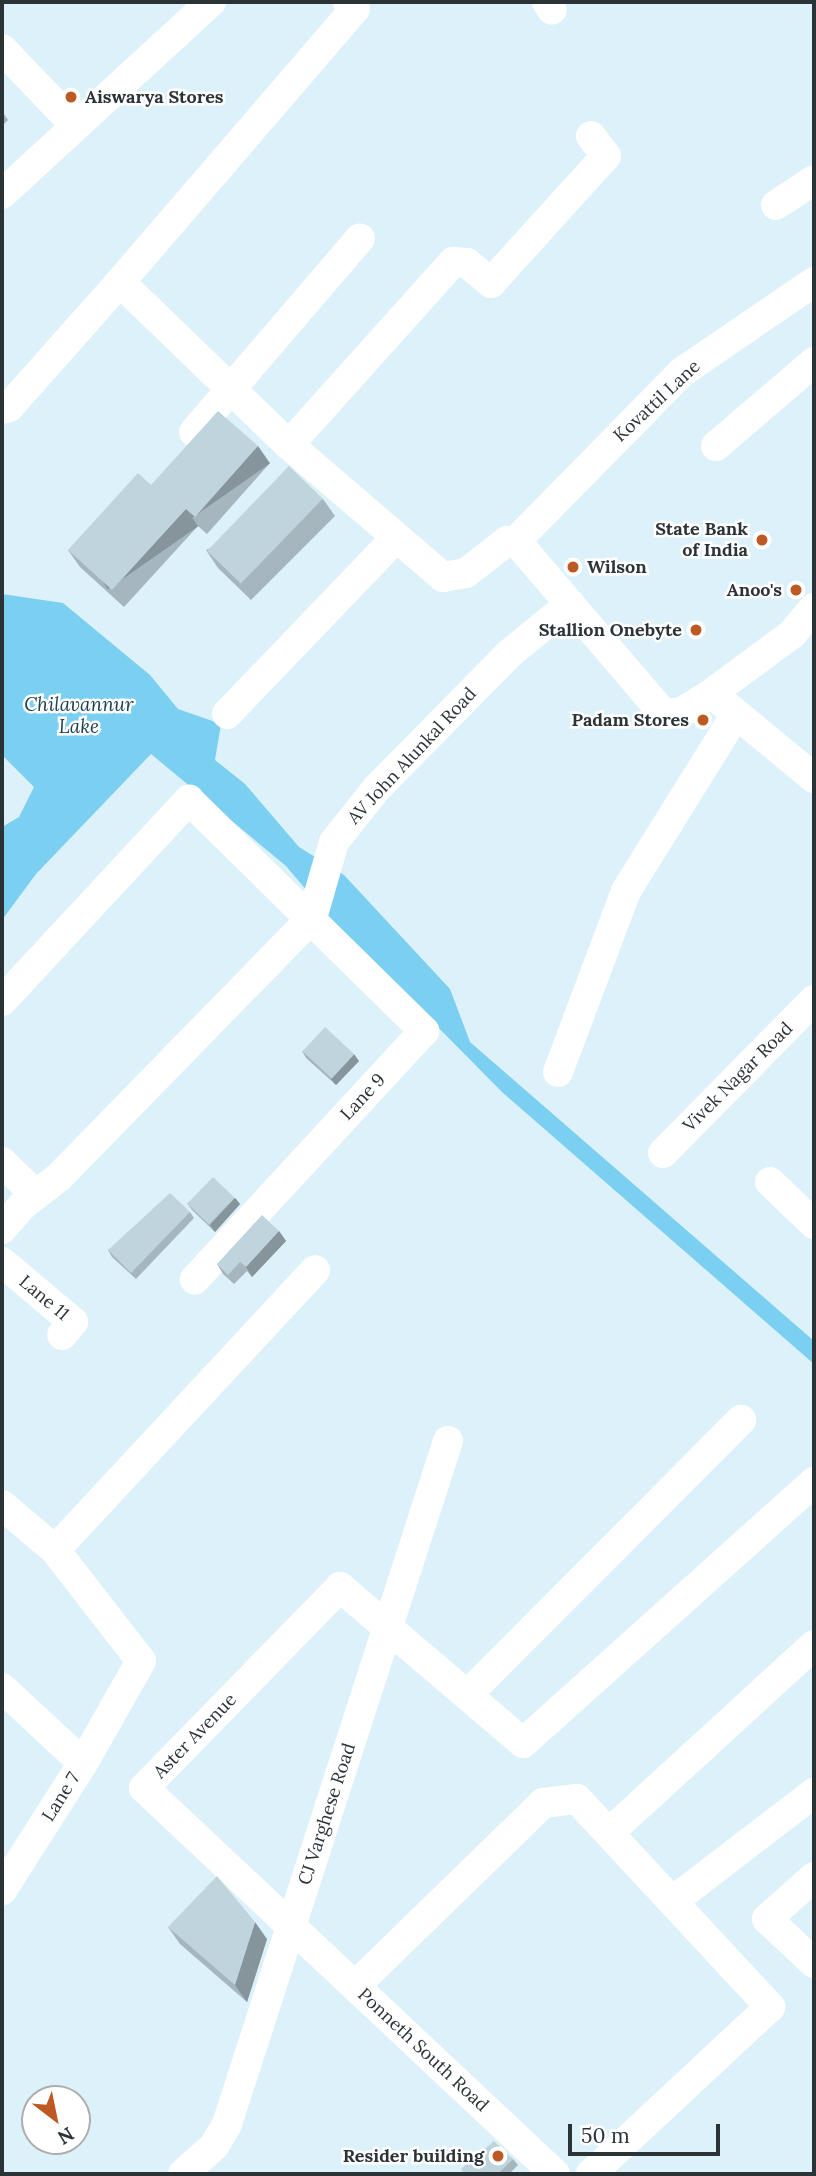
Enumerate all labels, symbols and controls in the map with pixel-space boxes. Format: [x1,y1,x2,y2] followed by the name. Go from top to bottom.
[85,86,224,108] place label: Aiswarya Stores
[63,89,79,105] marker: Aiswarya Stores
[609,356,705,446] street label: Kovattil Lane
[655,519,748,562] place label: State Bank of India
[754,532,770,548] marker: State Bank of India
[587,556,647,578] place label: Wilson
[565,559,581,575] marker: Wilson
[727,579,782,601] place label: Anoo's
[788,582,804,598] marker: Anoo's
[539,619,682,641] place label: Stallion Onebyte
[688,622,704,638] marker: Stallion Onebyte
[343,683,481,829] street label: AV John Alunkal Road
[24,694,134,738] water label: Chilavannur Lake
[572,709,689,731] place label: Padam Stores
[695,712,711,728] marker: Padam Stores
[679,1018,797,1136] street label: Vivek Nagar Road
[336,1069,390,1125] street label: Lane 9
[15,1271,73,1325] street label: Lane 11
[149,1689,241,1783] street label: Aster Avenue
[294,1740,360,1888] street label: CJ Varghese Road
[38,1768,84,1826] street label: Lane 7
[353,1984,493,2116] street label: Ponneth South Road
[21,2085,91,2155] north arrow
[571,2110,723,2154] scale bar
[53,2122,79,2150] text: N
[581,2122,630,2149] text: 50 m
[343,2145,484,2167] place label: Resider building
[490,2148,506,2164] marker: Resider building

